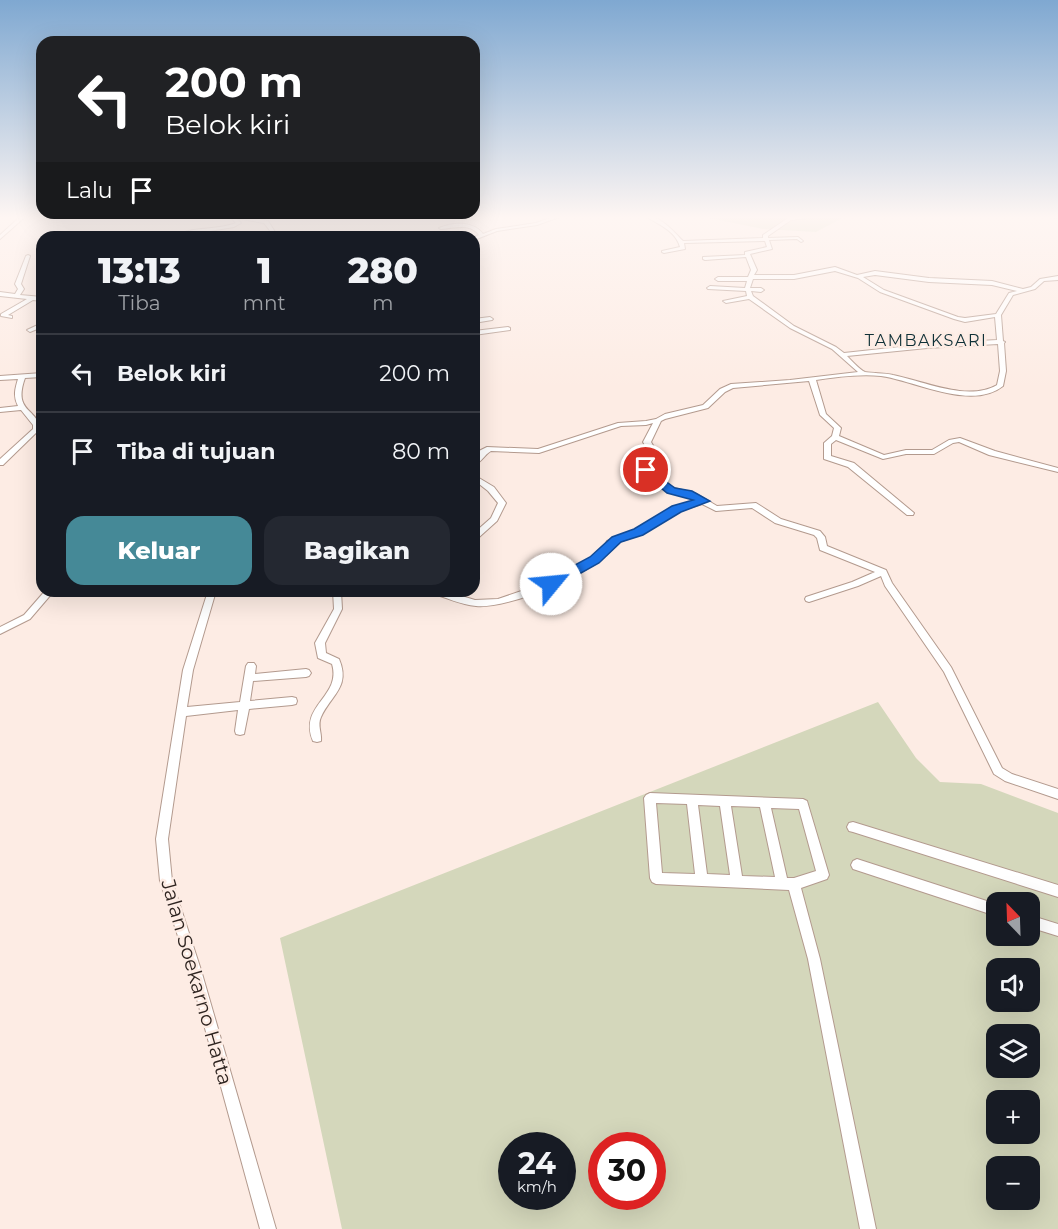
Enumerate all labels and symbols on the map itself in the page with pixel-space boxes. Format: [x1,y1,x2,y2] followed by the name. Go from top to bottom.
[865,331,987,350] district label: TAMBAKSARI
[620,444,671,495] pin
[519,552,583,616] position arrow
[156,875,238,1088] street label: Jalan Soekarno Hatta
[986,892,1040,946] north arrow
[588,1132,666,1210] speed limit sign: 30

